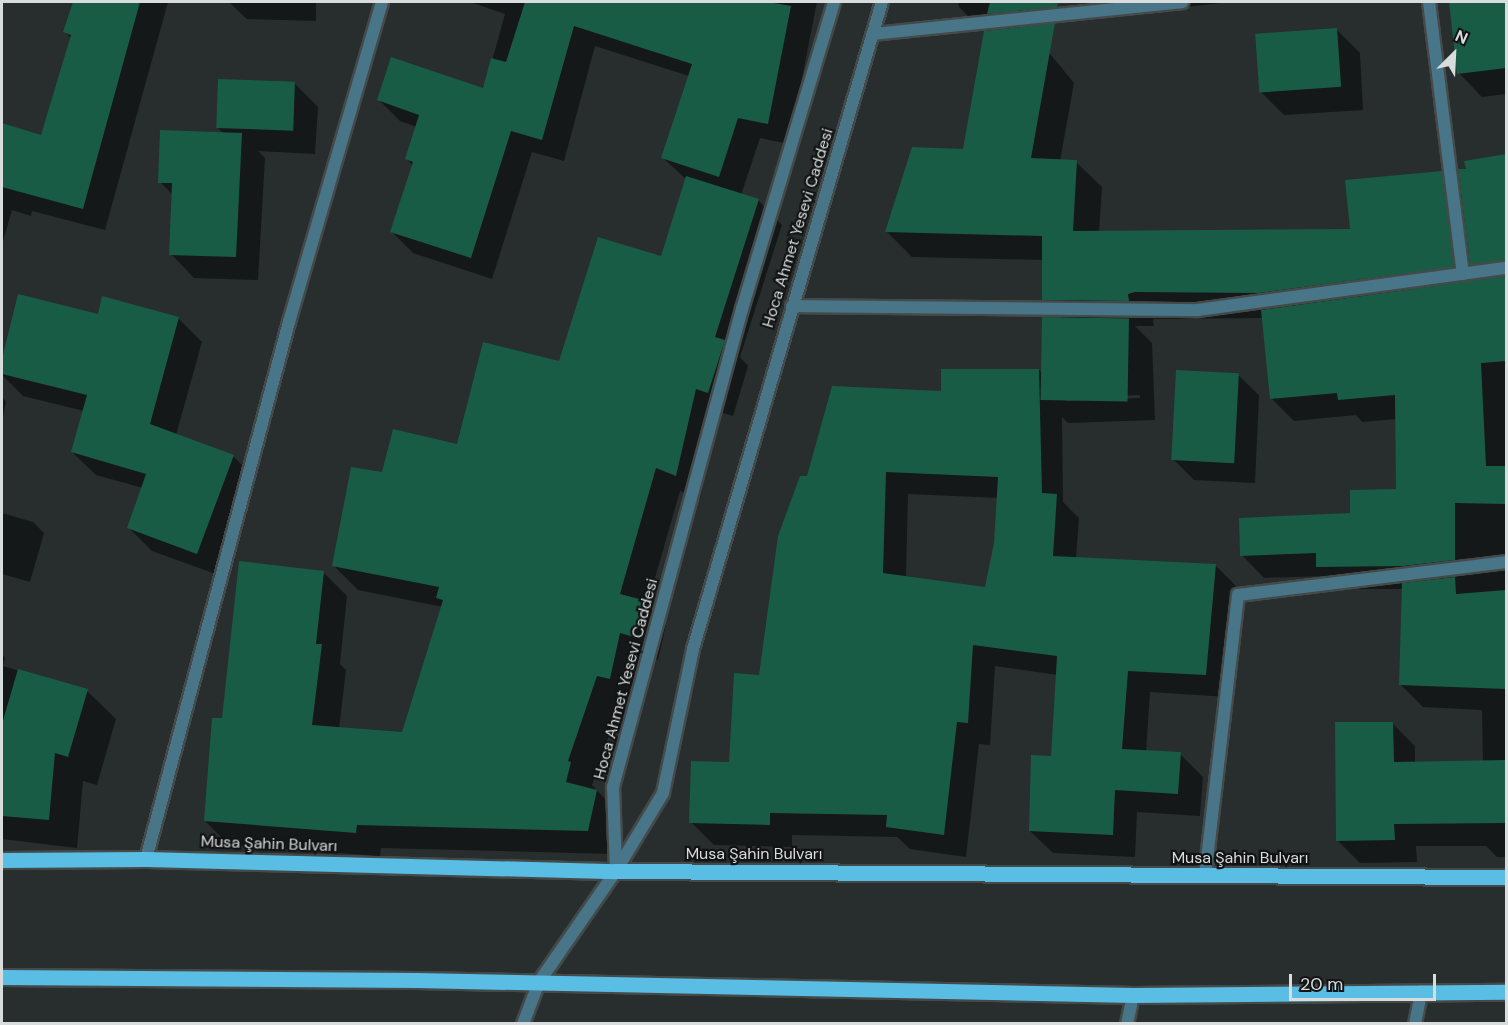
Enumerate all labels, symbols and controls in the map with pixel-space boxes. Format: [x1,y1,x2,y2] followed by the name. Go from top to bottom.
[1424,24,1484,84] north arrow
[1452,25,1471,49] text: N
[758,126,838,330] street label: Hoca Ahmet Yesevi Caddesi
[590,576,662,782] street label: Hoca Ahmet Yesevi Caddesi
[200,832,338,856] street label: Musa Şahin Bulvarı
[686,844,822,864] street label: Musa Şahin Bulvarı
[1172,848,1308,868] street label: Musa Şahin Bulvarı
[1292,962,1439,1000] scale bar
[1300,972,1343,996] text: 20 m

